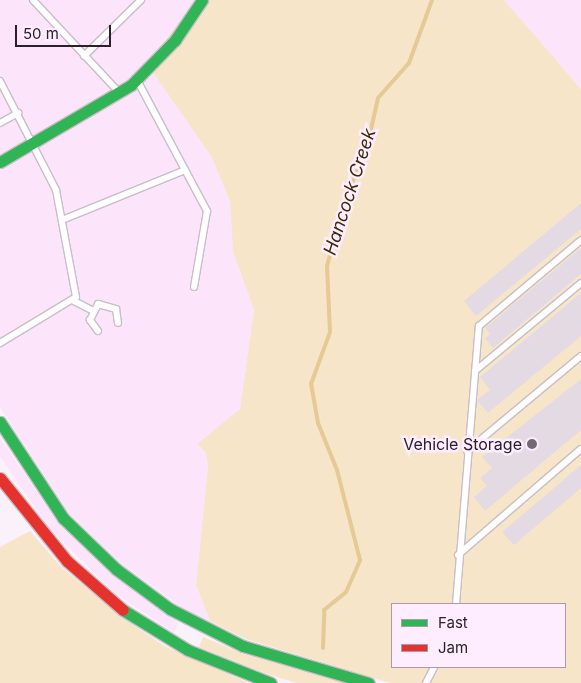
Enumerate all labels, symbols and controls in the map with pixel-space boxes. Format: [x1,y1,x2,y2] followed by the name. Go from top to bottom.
[18,15,114,47] scale bar
[23,24,59,43] text: 50 m
[319,126,381,258] water label: Hancock Creek
[403,434,522,454] place label: Vehicle Storage
[526,438,538,450] marker: Vehicle Storage
[391,603,566,668] legend
[438,613,468,632] text: Fast
[438,638,468,657] text: Jam

